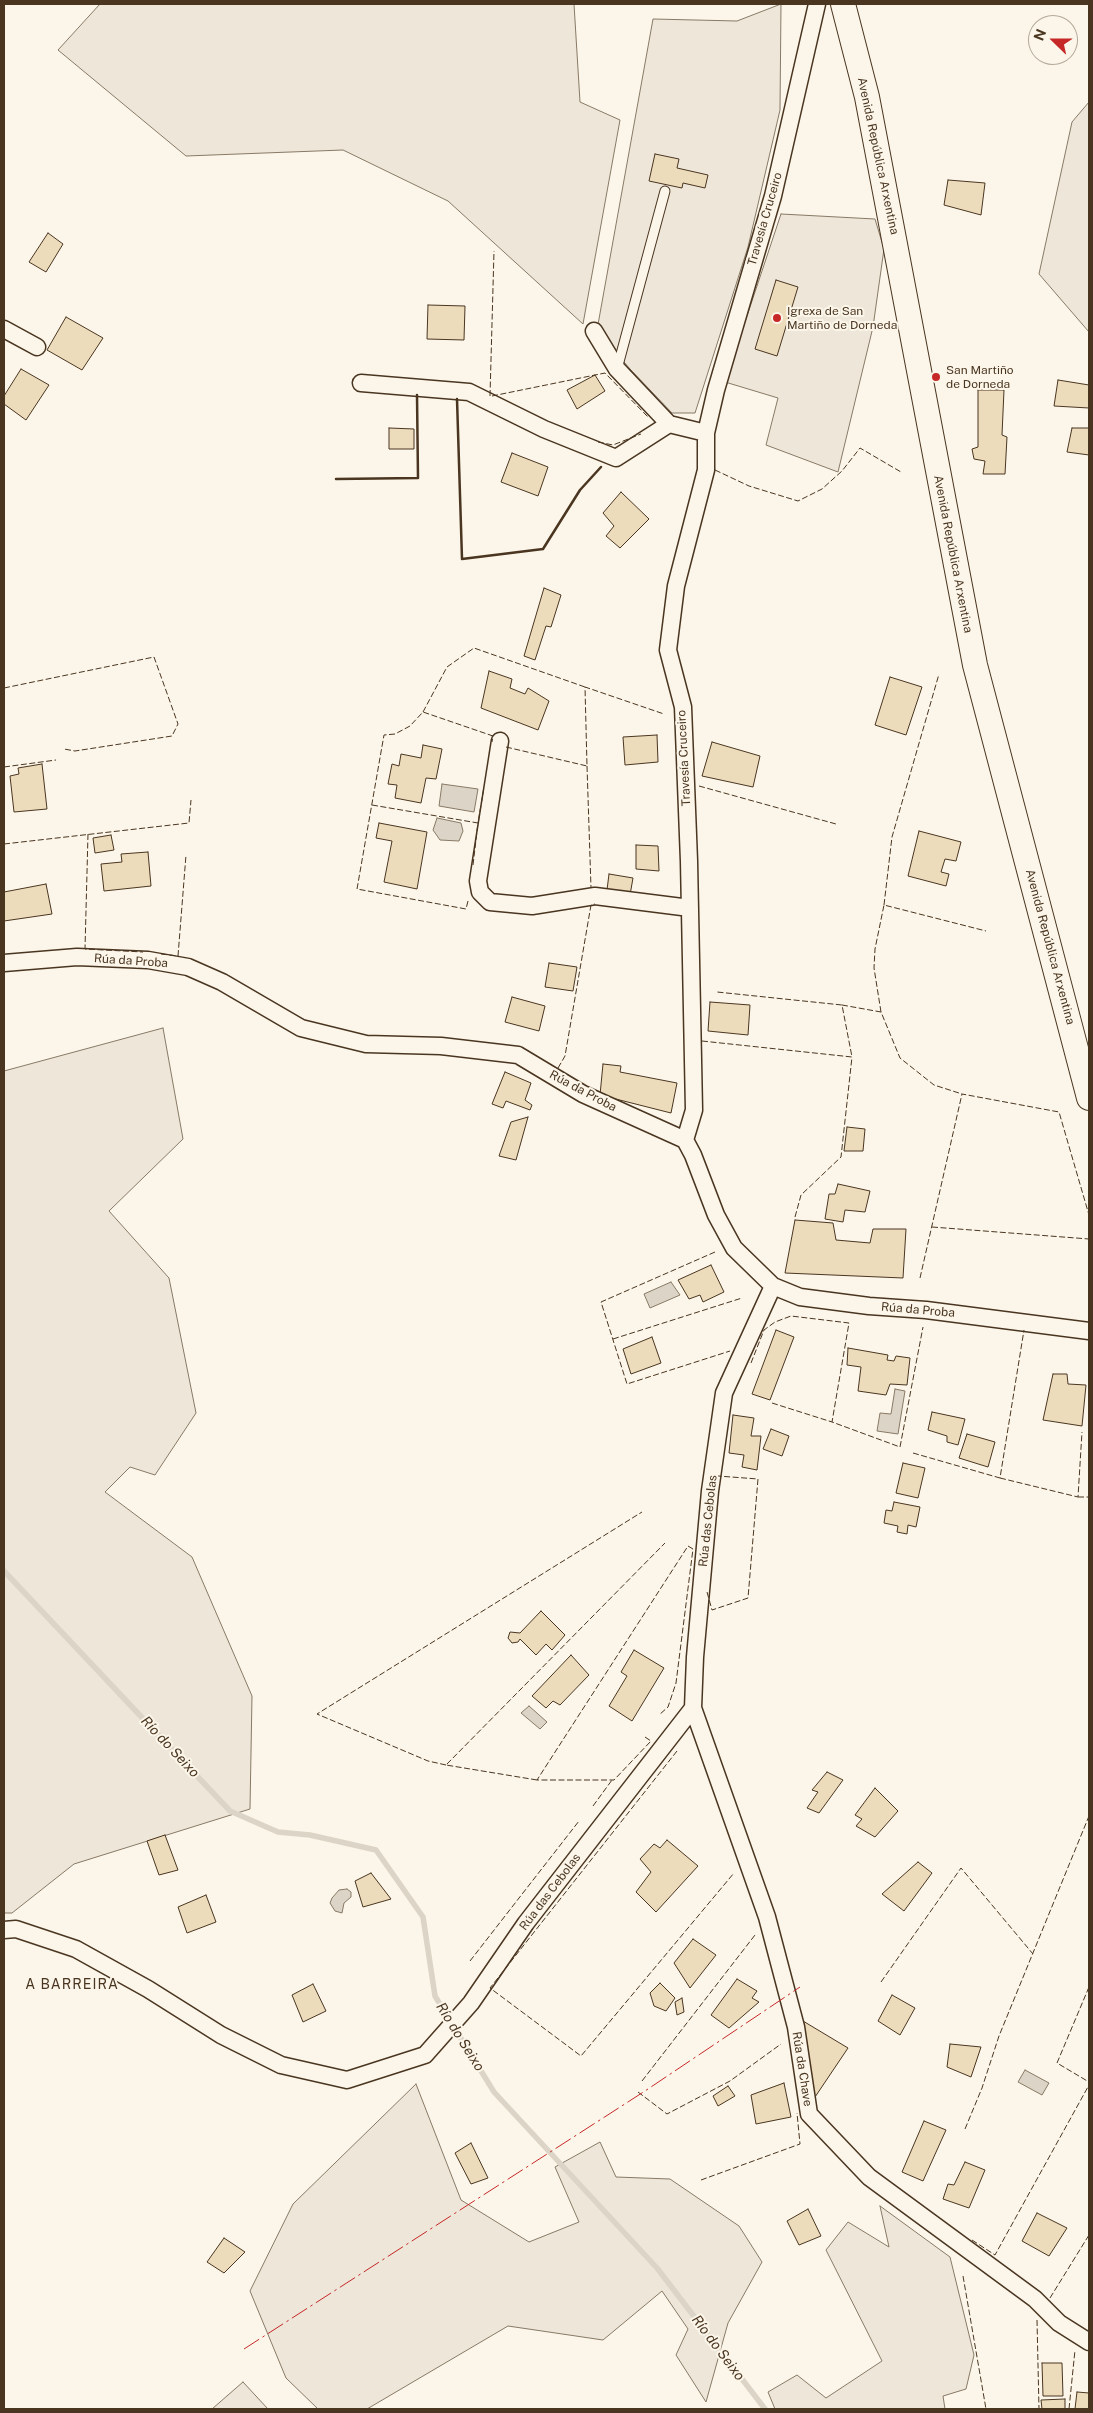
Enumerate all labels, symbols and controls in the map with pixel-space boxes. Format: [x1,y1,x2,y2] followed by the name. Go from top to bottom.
[1028,15,1078,65] north arrow
[1031,27,1049,43] text: N
[854,76,902,236] street label: Avenida República Arxentina
[745,171,785,267] street label: Travesía Cruceiro
[787,304,897,332] place label: Igrexa de San Martiño de Dorneda
[771,312,783,324] marker: Igrexa de San Martiño de Dorneda
[946,363,1014,391] place label: San Martiño de Dorneda
[930,371,942,383] marker: San Martiño de Dorneda
[931,474,975,634] street label: Avenida República Arxentina
[674,709,694,807] street label: Travesía Cruceiro
[1022,868,1078,1026] street label: Avenida República Arxentina
[94,951,168,971] street label: Rúa da Proba
[547,1067,619,1115] street label: Rúa da Proba
[881,1300,955,1320] street label: Rúa da Proba
[696,1474,720,1568] street label: Rúa das Cebolas
[137,1713,203,1781] water label: Río do Seixo
[516,1851,584,1933] street label: Rúa das Cebolas
[24,1977,120,1993] district label: A BARREIRA
[432,2000,488,2074] water label: Río do Seixo
[789,2031,815,2107] street label: Rúa da Chave
[688,2312,748,2384] water label: Río do Seixo

